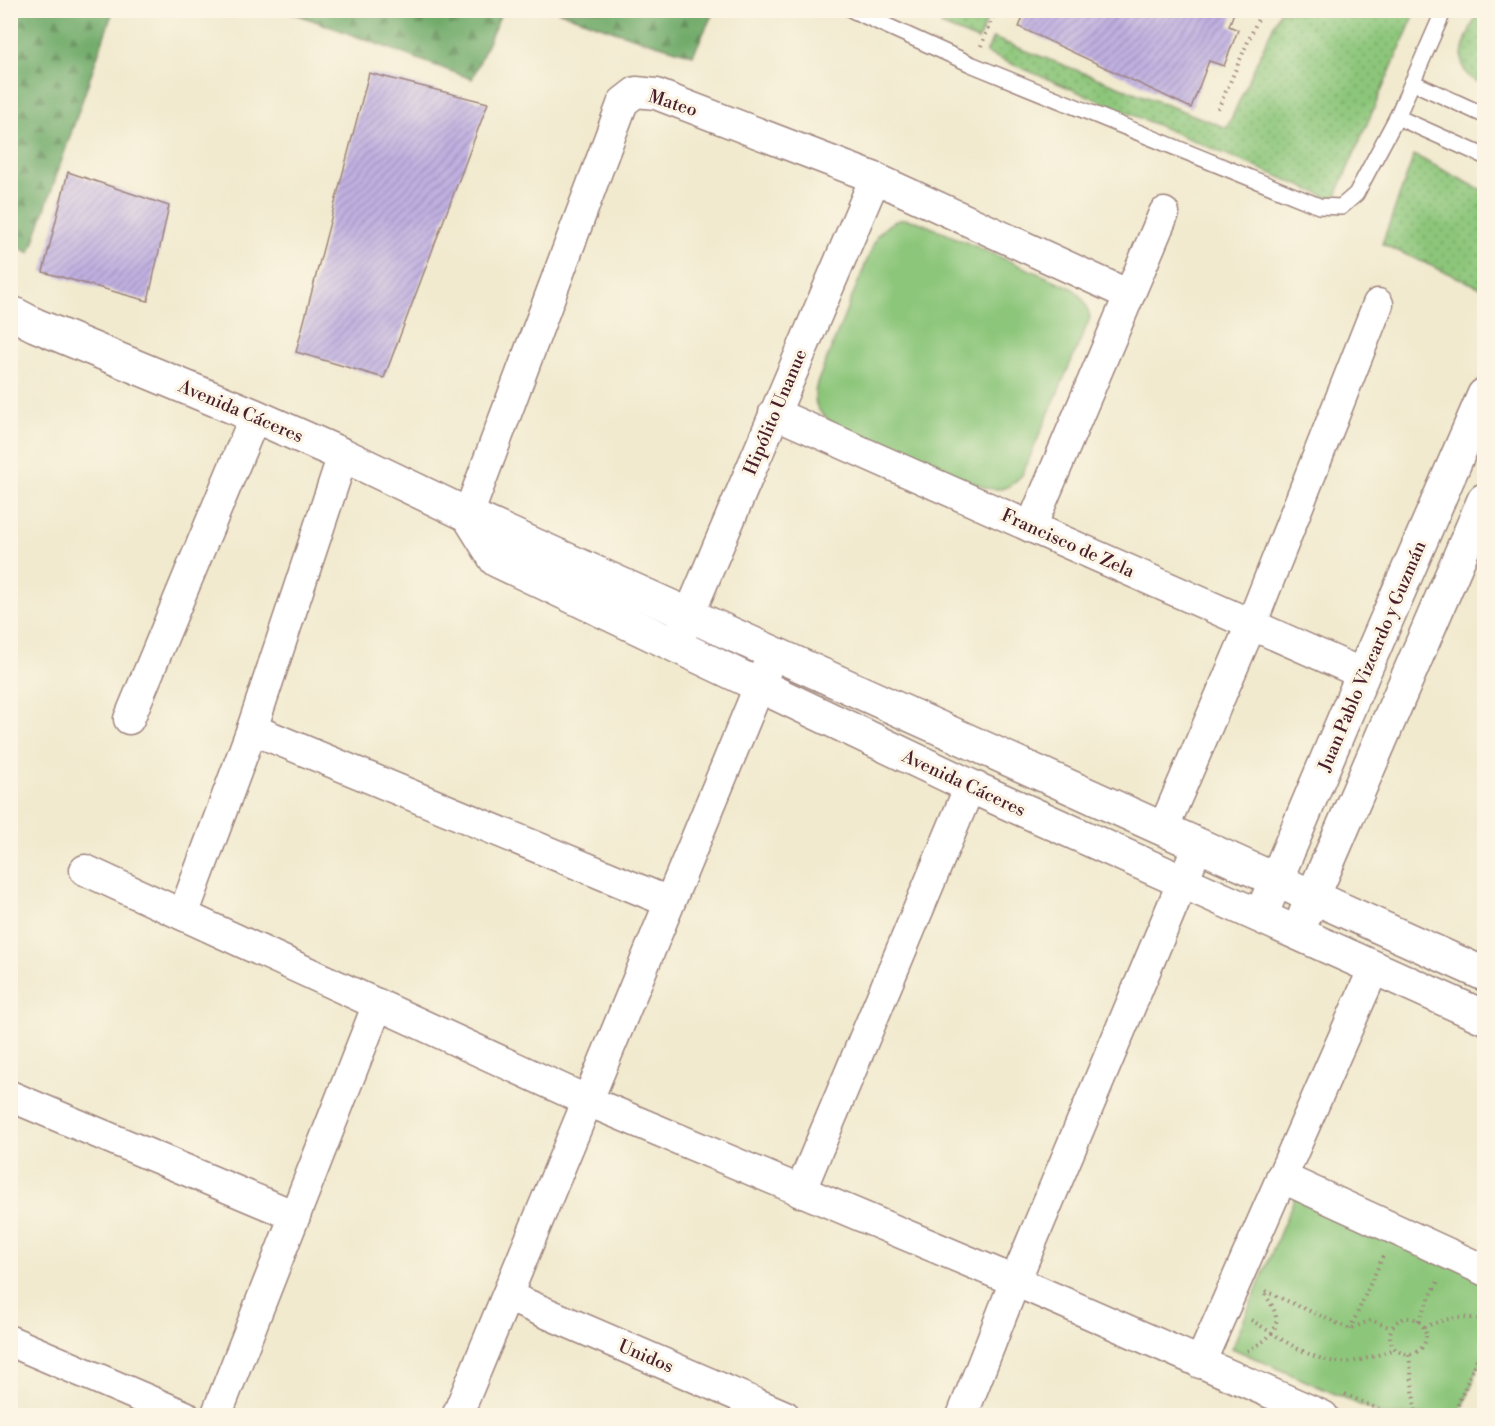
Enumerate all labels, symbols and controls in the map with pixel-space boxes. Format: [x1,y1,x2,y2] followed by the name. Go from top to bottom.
[645,85,700,122] street label: Mateo
[739,346,812,479] street label: Hipólito Unanue
[174,374,307,448] street label: Avenida Cáceres
[998,504,1139,583] street label: Francisco de Zela
[1313,537,1432,776] street label: Juan Pablo Vizcardo y Guzmán
[898,744,1029,822] street label: Avenida Cáceres
[615,1335,677,1378] street label: Unidos

